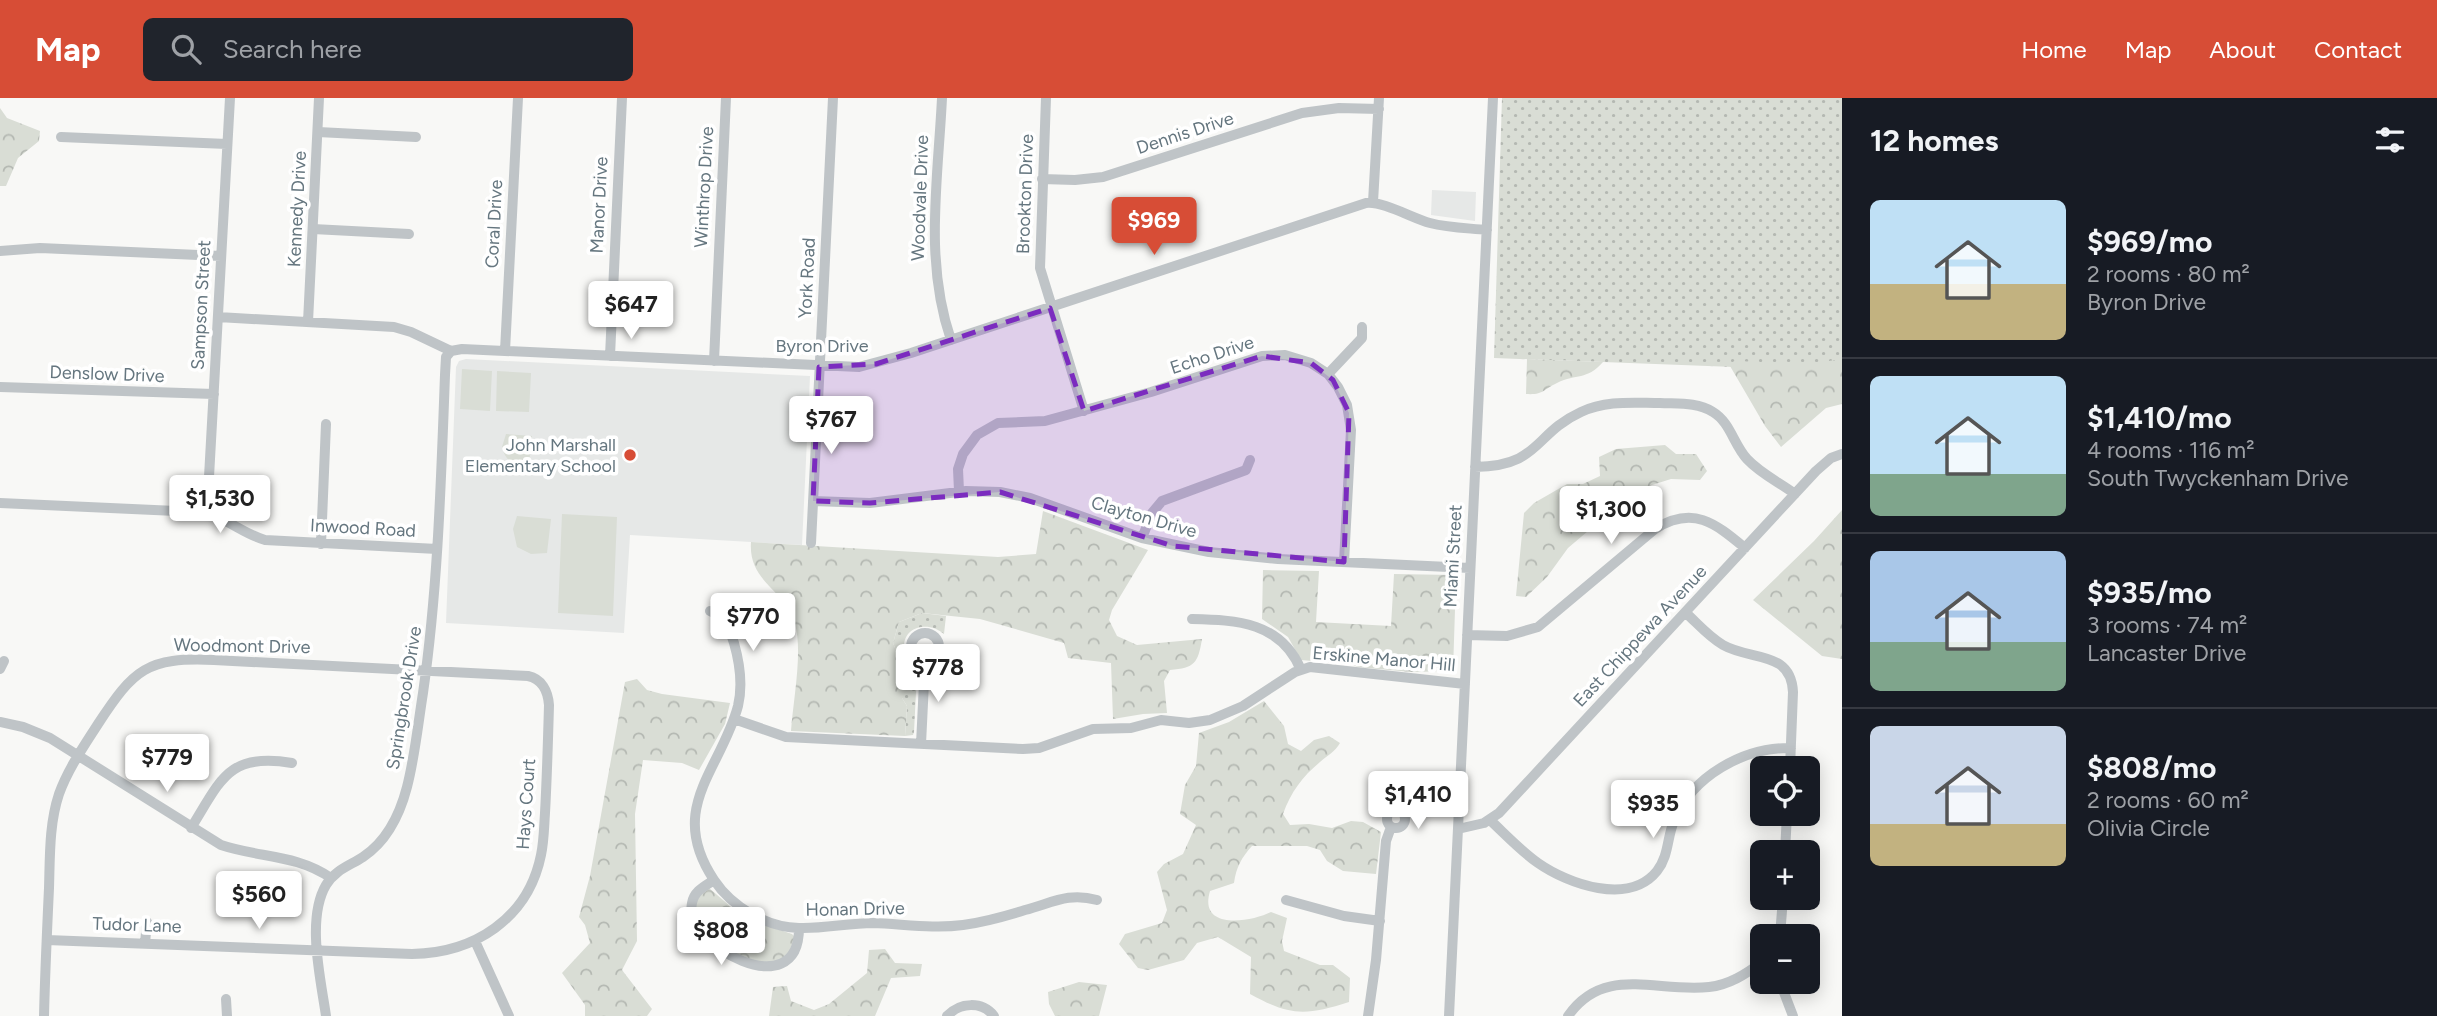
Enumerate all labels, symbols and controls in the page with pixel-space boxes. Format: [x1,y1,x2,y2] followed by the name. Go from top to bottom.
[143,18,633,81] search box
[35,30,101,69] text: Map
[167,30,205,68] icon: search
[223,33,362,65] text: Search here
[2021,35,2087,64] text: Home
[2125,35,2171,64] text: Map
[2209,35,2276,64] text: About
[2314,35,2402,64] text: Contact
[1134,107,1237,159] street label: Dennis Drive
[2371,121,2409,159] icon: filters
[1870,122,1998,159] text: 12 homes
[690,126,718,248] street label: Winthrop Drive
[1012,133,1038,254] street label: Brookton Drive
[907,134,933,261] street label: Woodvale Drive
[283,150,311,268] street label: Kennedy Drive
[585,156,613,254] street label: Manor Drive
[481,179,507,269] street label: Coral Drive
[1113,198,1195,257] pin: $969
[1128,206,1180,234] text: $969
[2087,223,2212,260] text: $969/mo
[1926,228,2010,312] icon: home
[794,237,820,319] street label: York Road
[187,239,215,370] street label: Sampson Street
[2087,260,2250,288] text: 2 rooms · 80 m²
[590,282,672,341] pin: $647
[2087,288,2206,316] text: Byron Drive
[604,290,658,318] text: $647
[1167,331,1257,379] street label: Echo Drive
[775,335,869,357] street label: Byron Drive
[49,361,165,387] street label: Denslow Drive
[790,396,872,456] pin: $767
[2087,399,2232,436] text: $1,410/mo
[1926,404,2010,488] icon: home
[805,405,857,433] text: $767
[465,434,616,477] place label: John Marshall Elementary School
[2087,436,2255,464] text: 4 rooms · 116 m²
[622,447,638,463] marker: John Marshall Elementary School
[2087,464,2349,492] text: South Twyckenham Drive
[163,476,277,535] pin: $1,530
[185,484,255,512] text: $1,530
[1554,486,1668,546] pin: $1,300
[1089,491,1199,543] street label: Clayton Drive
[1576,495,1646,523] text: $1,300
[1439,504,1467,608] street label: Miami Street
[309,514,417,542] street label: Inwood Road
[1569,560,1712,711] street label: East Chippewa Avenue
[2087,574,2212,611] text: $935/mo
[1926,579,2010,663] icon: home
[712,594,794,653] pin: $770
[726,602,780,630] text: $770
[2087,611,2247,639] text: 3 rooms · 74 m²
[382,625,426,771] street label: Springbrook Drive
[173,634,311,658] street label: Woodmont Drive
[2087,639,2246,667] text: Lancaster Drive
[1312,642,1456,676] street label: Erskine Manor Hill
[897,644,979,704] pin: $778
[912,653,964,681] text: $778
[126,734,208,794] pin: $779
[141,743,193,771] text: $779
[2087,749,2216,786] text: $808/mo
[1926,754,2010,838] icon: home
[1750,756,1820,994] map controls
[1750,756,1820,826] button: locate
[512,758,540,850] street label: Hays Court
[1361,772,1475,831] pin: $1,410
[1384,780,1452,808] text: $1,410
[1612,780,1694,840] pin: $935
[2087,786,2249,814] text: 2 rooms · 60 m²
[1627,789,1679,817] text: $935
[2087,814,2210,842] text: Olivia Circle
[1750,840,1820,910] button: +
[218,872,300,931] pin: $560
[232,880,286,908] text: $560
[805,897,905,921] street label: Honan Drive
[680,908,762,967] pin: $808
[92,912,182,938] street label: Tudor Lane
[693,916,749,944] text: $808
[1750,924,1820,994] button: −

